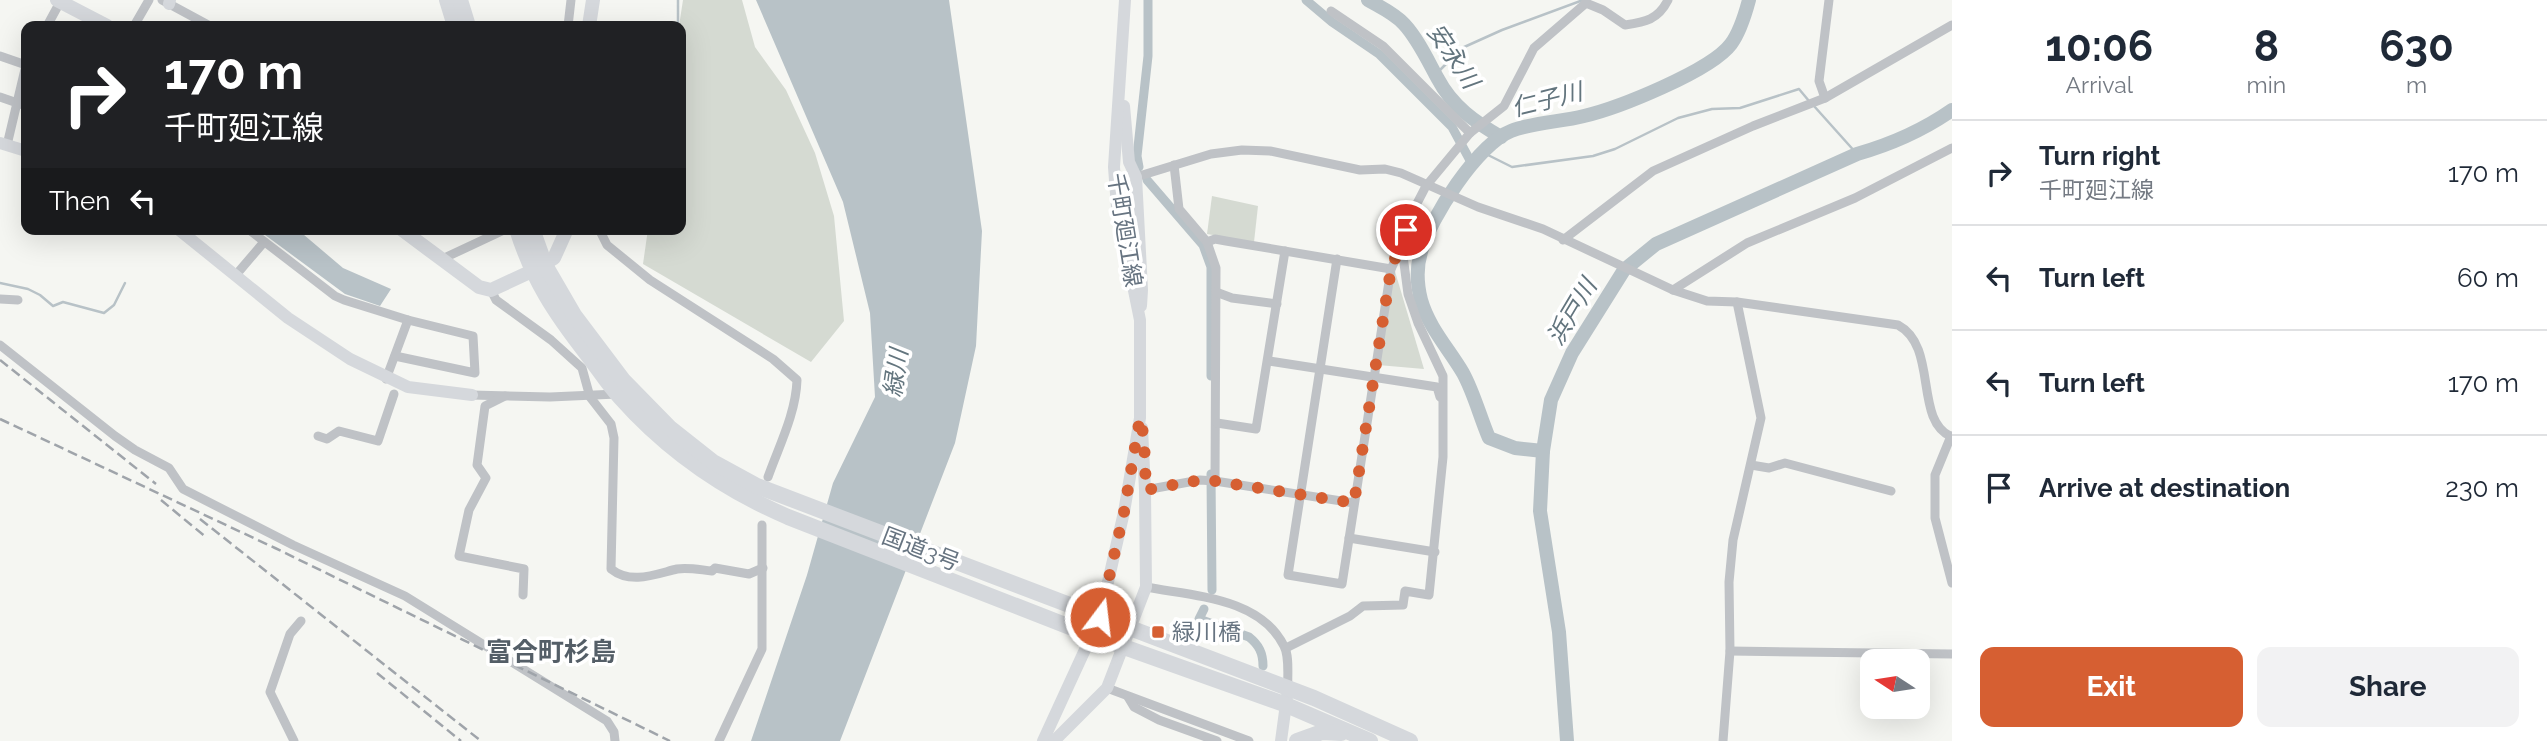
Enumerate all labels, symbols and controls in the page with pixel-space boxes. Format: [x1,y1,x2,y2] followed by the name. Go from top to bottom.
[1421,18,1487,96] water label: 安永川
[2045,22,2153,71] text: 10:06
[2254,22,2279,71] text: 8
[2379,22,2454,71] text: 630
[164,43,303,100] text: 170 m
[49,49,140,140] icon: right
[2066,71,2133,98] text: Arrival
[2247,71,2286,98] text: min
[2406,71,2427,98] text: m
[1508,76,1588,122] water label: 仁子川
[164,109,324,146] text: 千町廻江線
[2039,141,2160,171] text: Turn right
[1980,154,2018,192] icon: right
[2448,158,2519,188] text: 170 m
[1103,171,1148,289] street label: 千町廻江線
[2039,176,2154,203] text: 千町廻江線
[124,182,162,220] icon: left
[49,186,110,216] text: Then
[1376,200,1436,260] pin
[1387,211,1425,249] icon: arrive
[1980,259,2018,297] icon: left
[2039,263,2145,293] text: Turn left
[2457,263,2519,293] text: 60 m
[1541,271,1604,350] water label: 浜戸川
[878,344,914,399] water label: 緑川
[1980,364,2018,402] icon: left
[2039,368,2145,398] text: Turn left
[2448,368,2519,398] text: 170 m
[1980,469,2018,507] icon: arrive
[2039,473,2290,503] text: Arrive at destination
[2445,473,2519,503] text: 230 m
[878,521,964,576] street label: 国道3号
[1063,580,1137,654] position arrow
[1172,618,1241,645] place label: 緑川橋
[1150,624,1166,640] marker: 緑川橋
[486,637,616,667] district label: 富合町杉島
[1980,647,2243,727] button: Exit
[2257,647,2519,727] button: Share
[1860,649,1930,719] north arrow
[1860,649,1930,719] map controls

